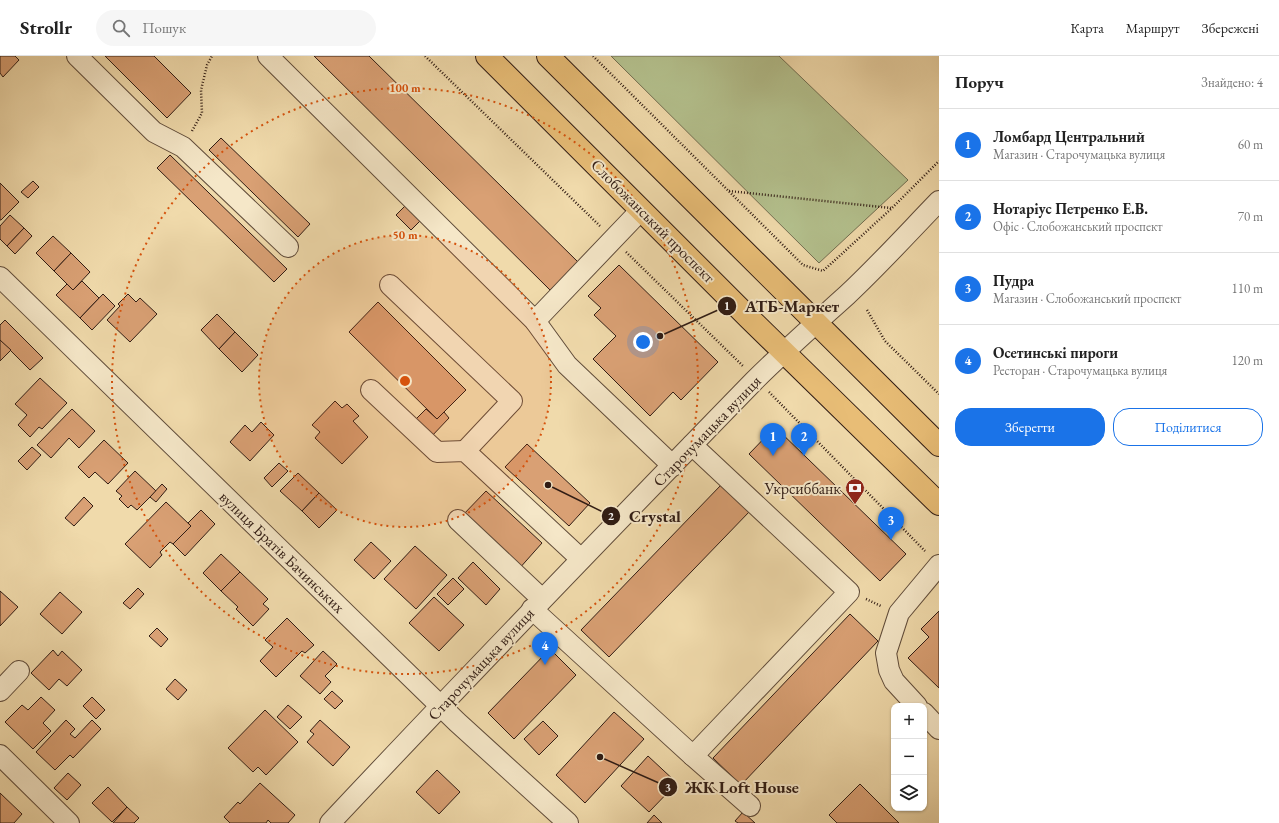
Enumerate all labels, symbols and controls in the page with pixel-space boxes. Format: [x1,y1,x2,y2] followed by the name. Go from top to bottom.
[96,10,376,46] search box
[20,15,72,40] text: Strollr
[110,17,132,39] icon: search
[142,18,186,37] text: Пошук
[1070,19,1104,37] text: Карта
[1126,19,1180,37] text: Маршрут
[1202,19,1259,37] text: Збережені
[955,71,1004,93] text: Поруч
[1201,74,1263,91] text: Знайдено: 4
[389,80,421,96] text: 100 m
[993,127,1145,146] text: Ломбард Центральний
[965,136,971,153] text: 1
[1238,136,1263,153] text: 60 m
[993,146,1165,163] text: Магазин · Старочумацька вулиця
[587,155,720,288] street label: Слобожанський проспект
[993,199,1148,218] text: Нотаріус Петренко Е.В.
[965,208,971,225] text: 2
[1238,208,1263,225] text: 70 m
[993,218,1163,235] text: Офіс · Слобожанський проспект
[392,227,418,243] text: 50 m
[993,271,1034,290] text: Пудра
[965,280,971,297] text: 3
[1232,280,1263,297] text: 110 m
[993,290,1181,307] text: Магазин · Слобожанський проспект
[717,291,847,320] callout: АТБ-Маркет
[744,295,840,317] text: АТБ-Маркет
[724,298,730,314] text: 1
[633,332,653,352] your location
[993,343,1118,362] text: Осетинські пироги
[965,352,971,369] text: 4
[1232,352,1263,369] text: 120 m
[993,362,1167,379] text: Ресторан · Старочумацька вулиця
[648,371,766,491] street label: Старочумацька вулиця
[398,374,412,388] centre of rings
[955,408,1105,446] button: Зберегти
[1113,408,1263,446] button: Поділитися
[760,423,786,456] pin: 1
[791,423,817,456] pin: 2
[844,477,866,505] bank icon: Укрсиббанк
[763,478,841,499] place label: Укрсиббанк
[215,486,349,618] street label: вулиця Братів Бачинських
[601,501,689,530] callout: Crystal
[629,505,681,527] text: Crystal
[878,507,904,540] pin: 3
[608,508,615,524] text: 2
[423,603,539,725] street label: Старочумацька вулиця
[532,632,558,665] pin: 4
[891,703,927,811] map controls
[891,703,927,739] button: +
[891,739,927,775] button: −
[658,772,807,801] callout: ЖК Loft House
[891,775,927,811] button: layers
[684,776,799,798] text: ЖК Loft House
[665,779,671,795] text: 3

